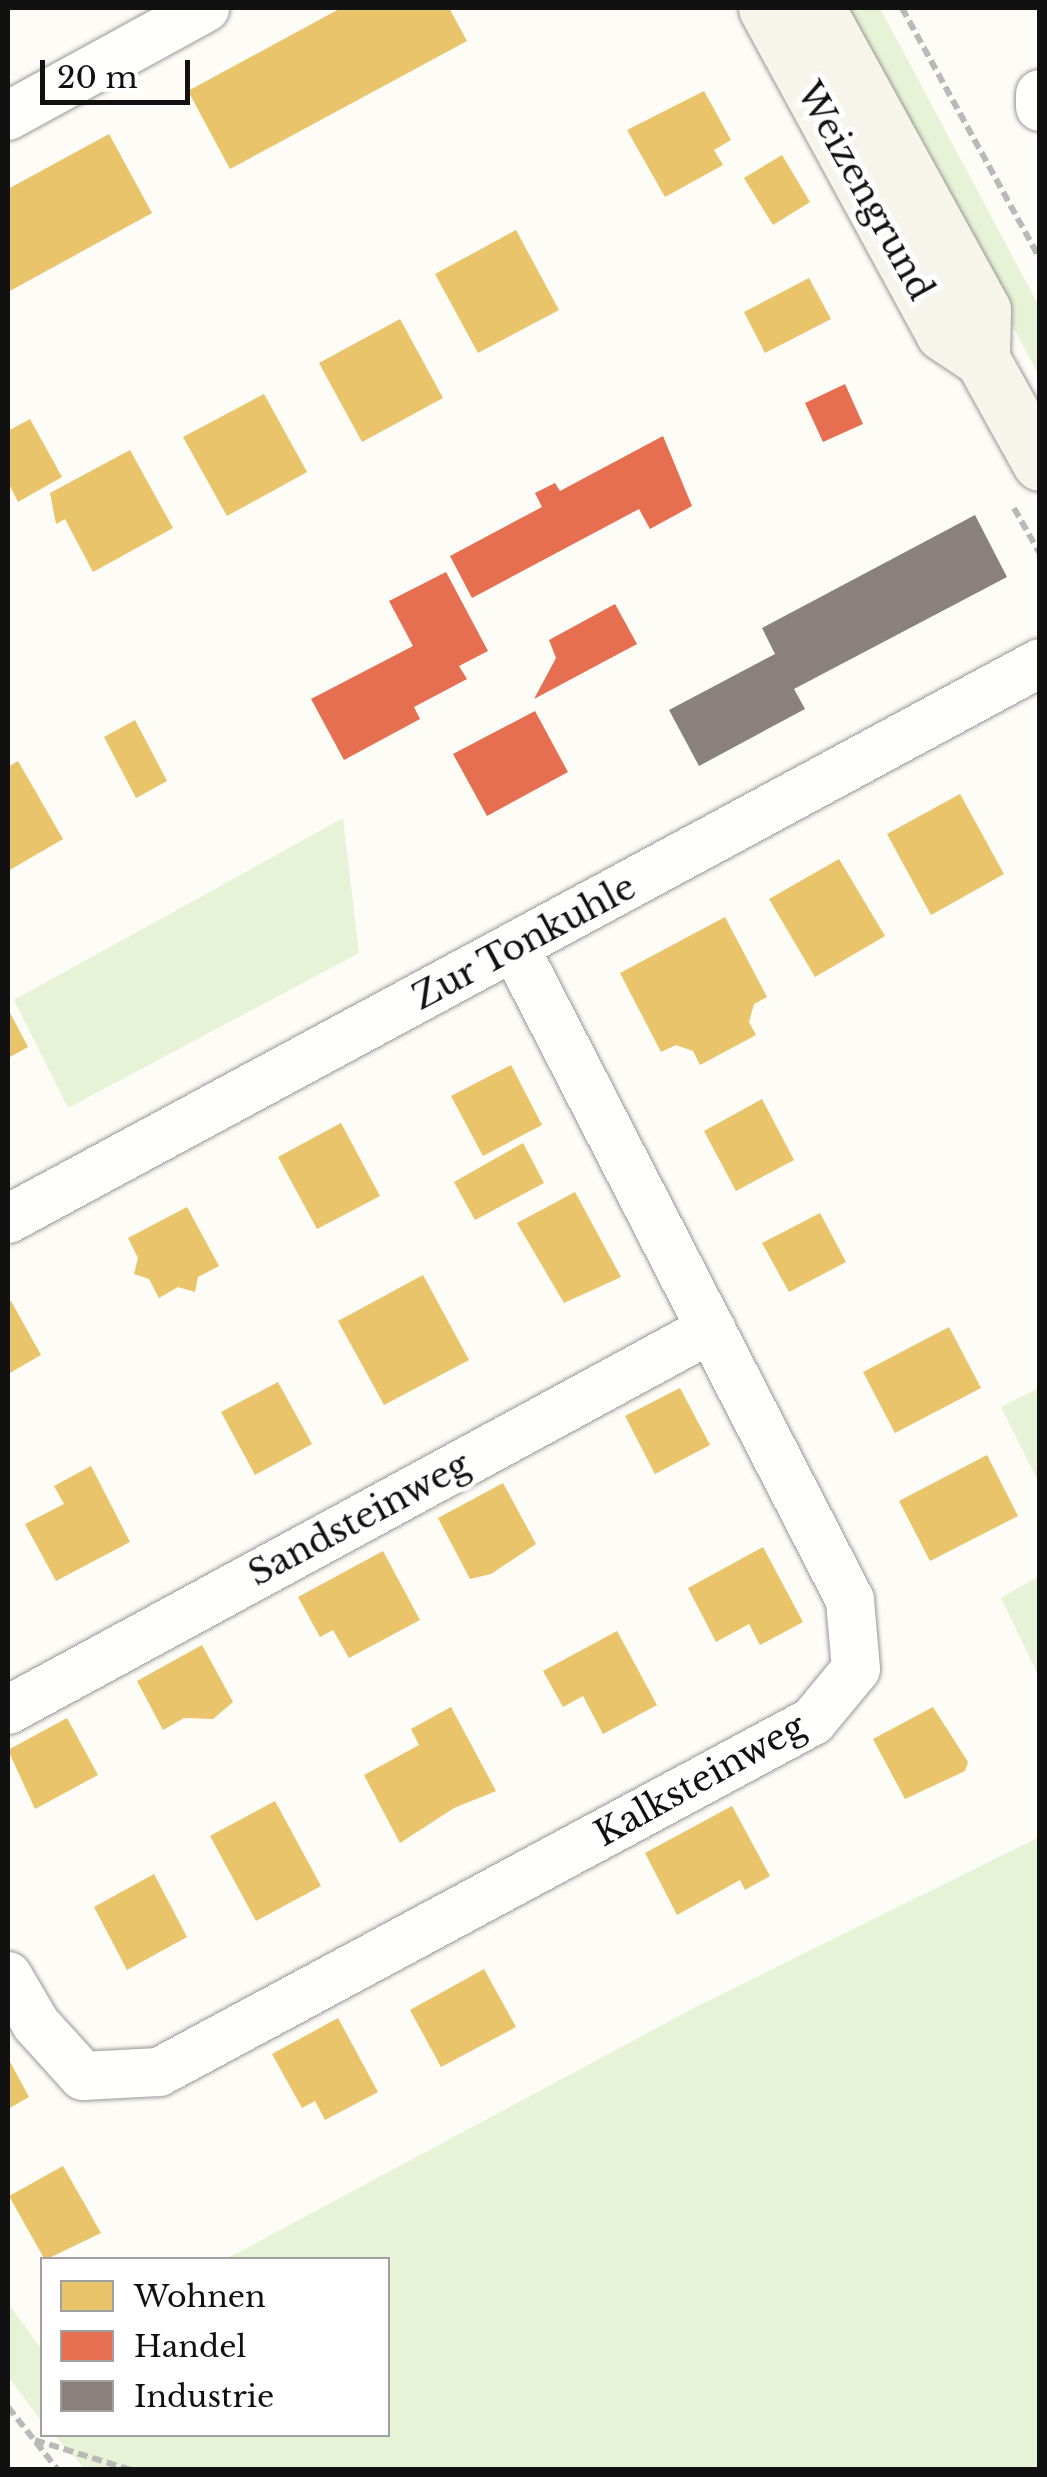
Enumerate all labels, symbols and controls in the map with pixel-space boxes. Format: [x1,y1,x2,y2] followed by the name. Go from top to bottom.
[45,40,195,102] scale bar
[57,59,138,96] text: 20 m
[788,75,942,307] street label: Weizengrund
[404,865,644,1019] street label: Zur Tonkuhle
[241,1443,477,1595] street label: Sandsteinweg
[587,1705,813,1855] street label: Kalksteinweg
[40,2257,390,2437] legend
[134,2278,266,2315] text: Wohnen
[134,2328,246,2365] text: Handel
[134,2378,274,2415] text: Industrie

